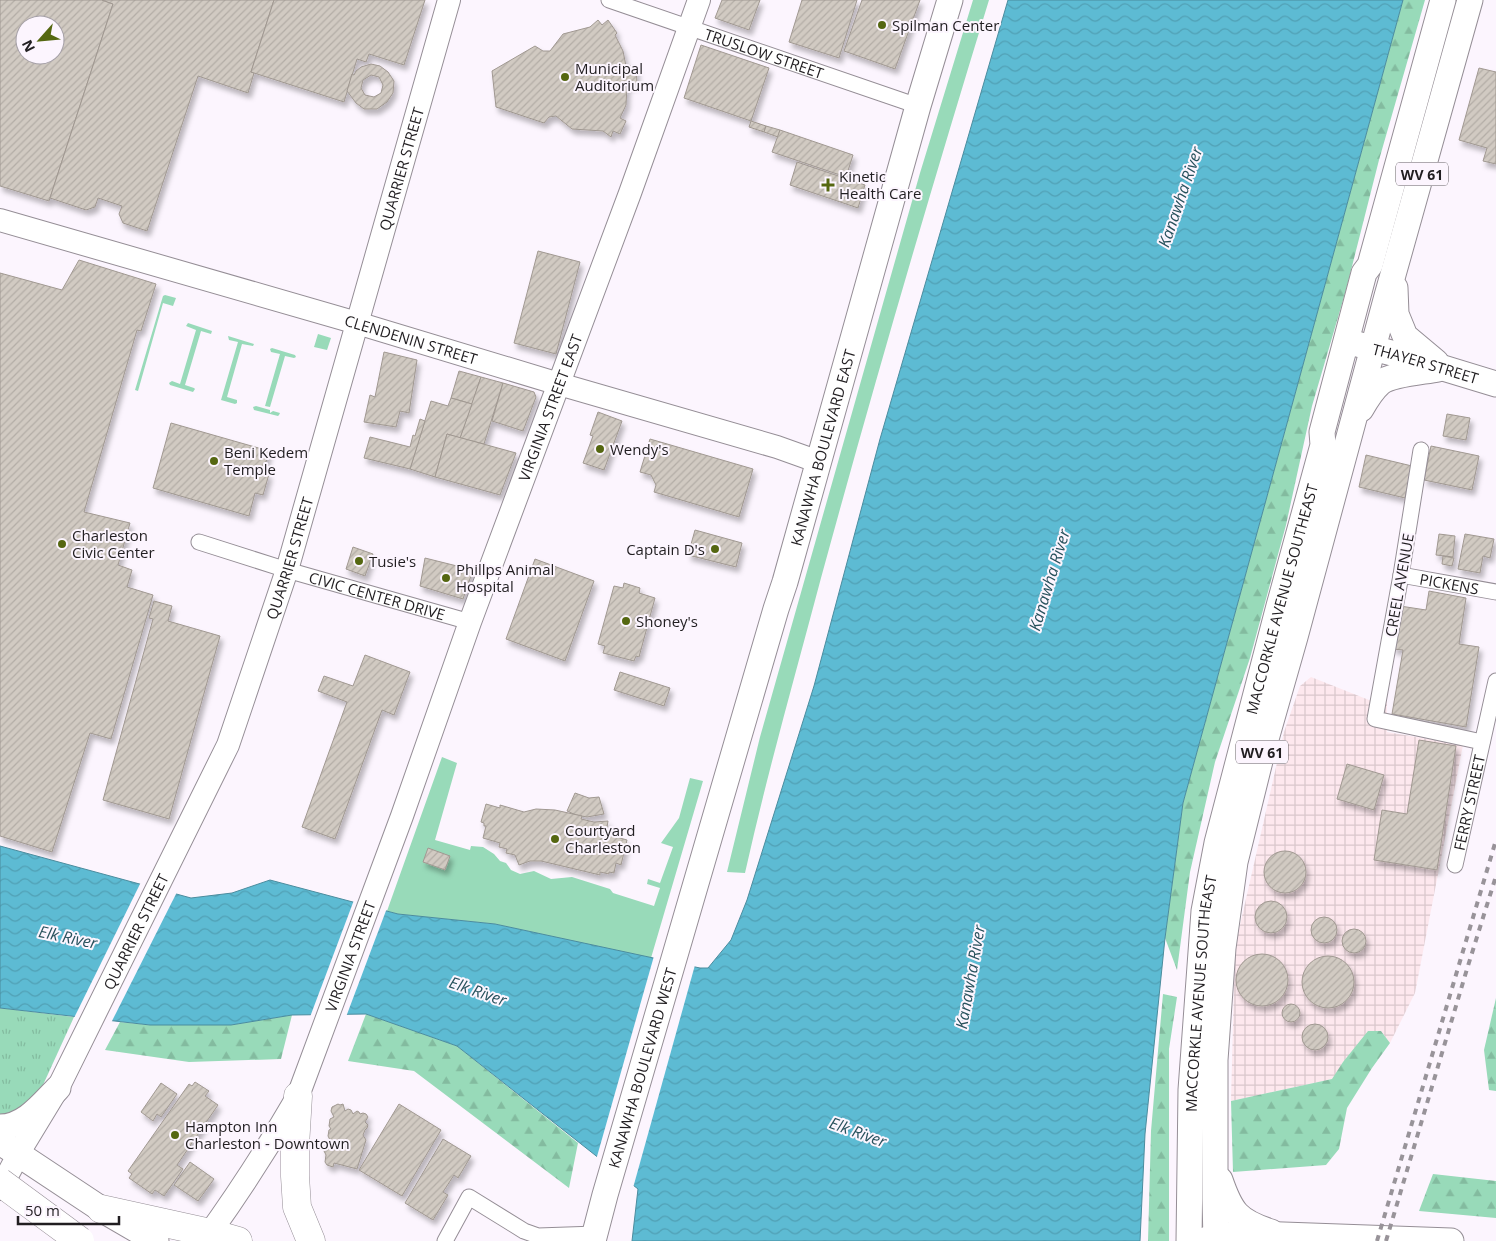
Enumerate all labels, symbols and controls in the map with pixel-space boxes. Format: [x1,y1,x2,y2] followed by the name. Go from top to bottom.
[15,15,65,65] north arrow
[892,15,999,35] place label: Spilman Center
[876,19,888,31] marker: Spilman Center
[702,24,827,83] street label: TRUSLOW STREET
[17,37,39,56] text: N
[575,58,654,95] place label: Municipal Auditorium
[559,71,571,83] marker: Municipal Auditorium
[374,104,428,233] street label: QUARRIER STREET
[1153,143,1208,250] water label: Kanawha River
[1396,162,1448,185] road number: WV 61
[839,166,921,203] place label: Kinetic Health Care
[821,178,835,192] marker: Kinetic Health Care
[342,310,480,369] street label: CLENDENIN STREET
[513,331,587,484] street label: VIRGINIA STREET EAST
[1370,338,1481,388] street label: THAYER STREET
[786,346,860,548] street label: KANAWHA BOULEVARD EAST
[610,439,669,459] place label: Wendy's
[224,442,308,479] place label: Beni Kedem Temple
[594,443,606,455] marker: Wendy's
[208,455,220,467] marker: Beni Kedem Temple
[1241,481,1322,717] street label: MACCORKLE AVENUE SOUTHEAST
[261,494,317,622] street label: QUARRIER STREET
[72,525,155,562] place label: Charleston Civic Center
[1023,526,1075,633] water label: Kanawha River
[1380,532,1418,638] street label: CREEL AVENUE
[56,538,68,550] marker: Charleston Civic Center
[626,539,705,559] place label: Captain D's
[709,543,721,555] marker: Captain D's
[369,551,416,571] place label: Tusie's
[353,555,365,567] marker: Tusie's
[456,559,554,596] place label: Phillps Animal Hospital
[307,567,447,624] street label: CIVIC CENTER DRIVE
[1418,569,1480,599] street label: PICKENS
[440,572,452,584] marker: Phillps Animal Hospital
[636,611,698,631] place label: Shoney's
[620,615,632,627] marker: Shoney's
[1236,740,1288,764] road number: WV 61
[1449,752,1489,852] street label: FERRY STREET
[565,820,641,857] place label: Courtyard Charleston
[549,833,561,845] marker: Courtyard Charleston
[98,870,173,993] street label: QUARRIER STREET
[1181,873,1221,1112] street label: MACCORKLE AVENUE SOUTHEAST
[320,897,380,1015] street label: VIRGINIA STREET
[37,920,100,954] water label: Elk River
[950,923,990,1031] water label: Kanawha River
[603,965,681,1170] street label: KANAWHA BOULEVARD WEST
[446,971,510,1011] water label: Elk River
[826,1112,890,1153] water label: Elk River
[185,1116,350,1153] place label: Hampton Inn Charleston - Downtown
[169,1129,181,1141] marker: Hampton Inn Charleston - Downtown
[18,1194,119,1226] scale bar
[25,1200,60,1220] text: 50 m

